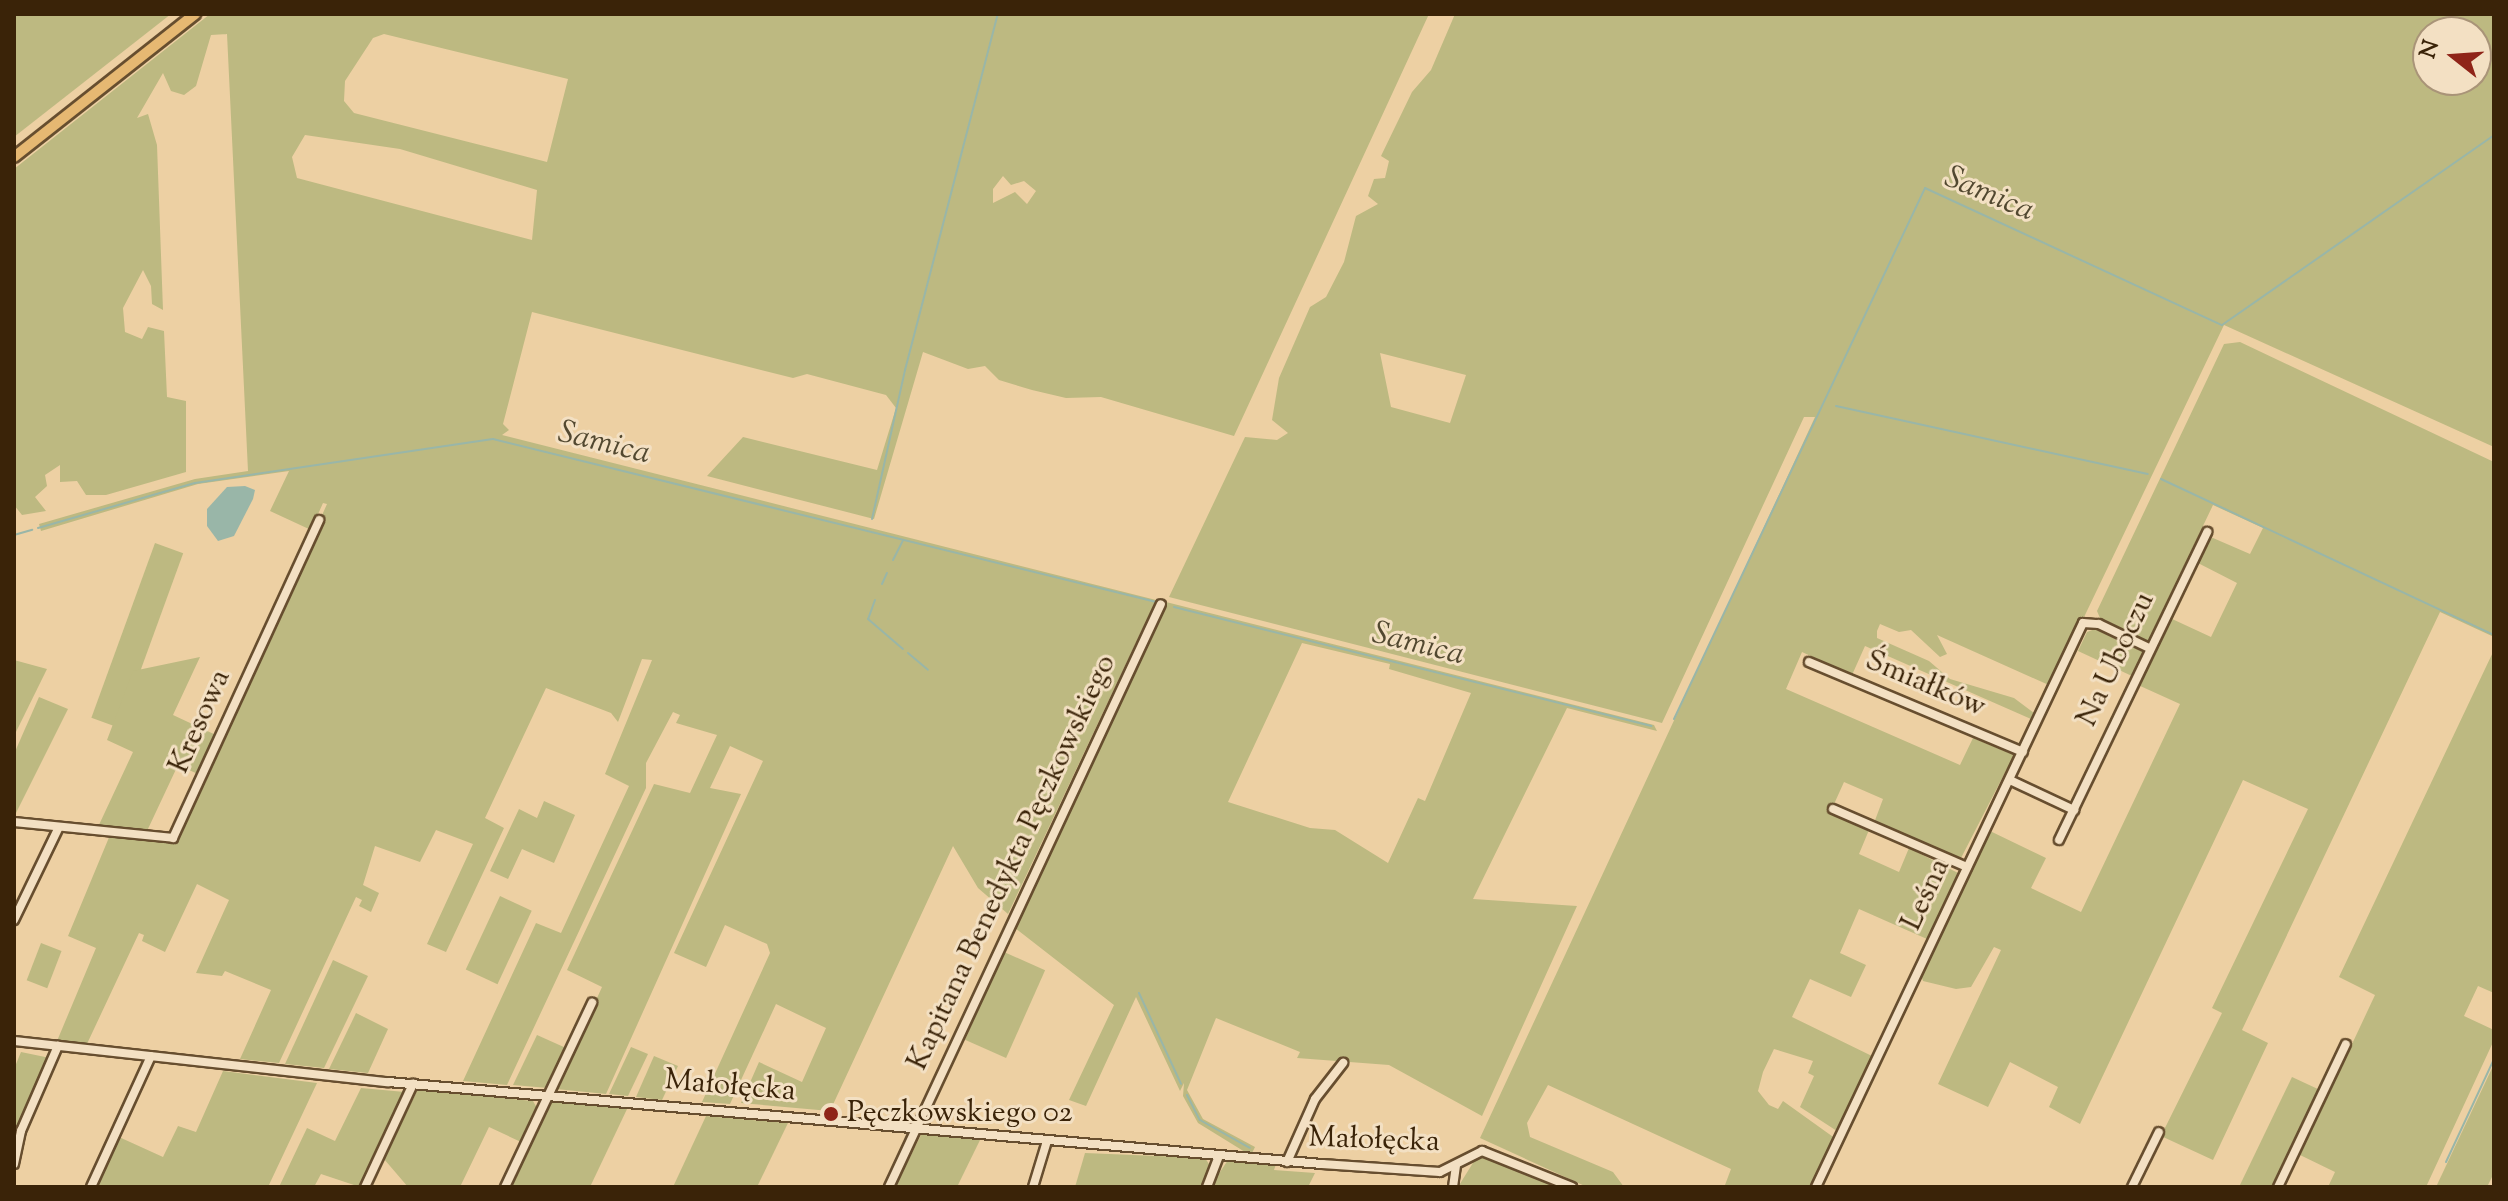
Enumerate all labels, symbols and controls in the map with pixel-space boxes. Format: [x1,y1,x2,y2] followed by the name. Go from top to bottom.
[2412,16,2492,96] north arrow
[2413,36,2449,63] text: N
[1938,159,2040,231] water label: Samica
[554,414,654,474] water label: Samica
[2070,587,2164,733] street label: Na Uboczu
[1368,615,1468,675] water label: Samica
[1859,644,1991,726] street label: Śmiałków
[901,650,1125,1076] street label: Kapitana Benedykta Pęczkowskiego
[162,664,240,780] street label: Kresowa
[1895,853,1959,937] street label: Leśna
[663,1063,797,1111] street label: Małołęcka
[847,1096,1073,1132] place label: Pęczkowskiego 02
[822,1105,840,1123] marker: Pęczkowskiego 02
[1308,1121,1440,1161] street label: Małołęcka

